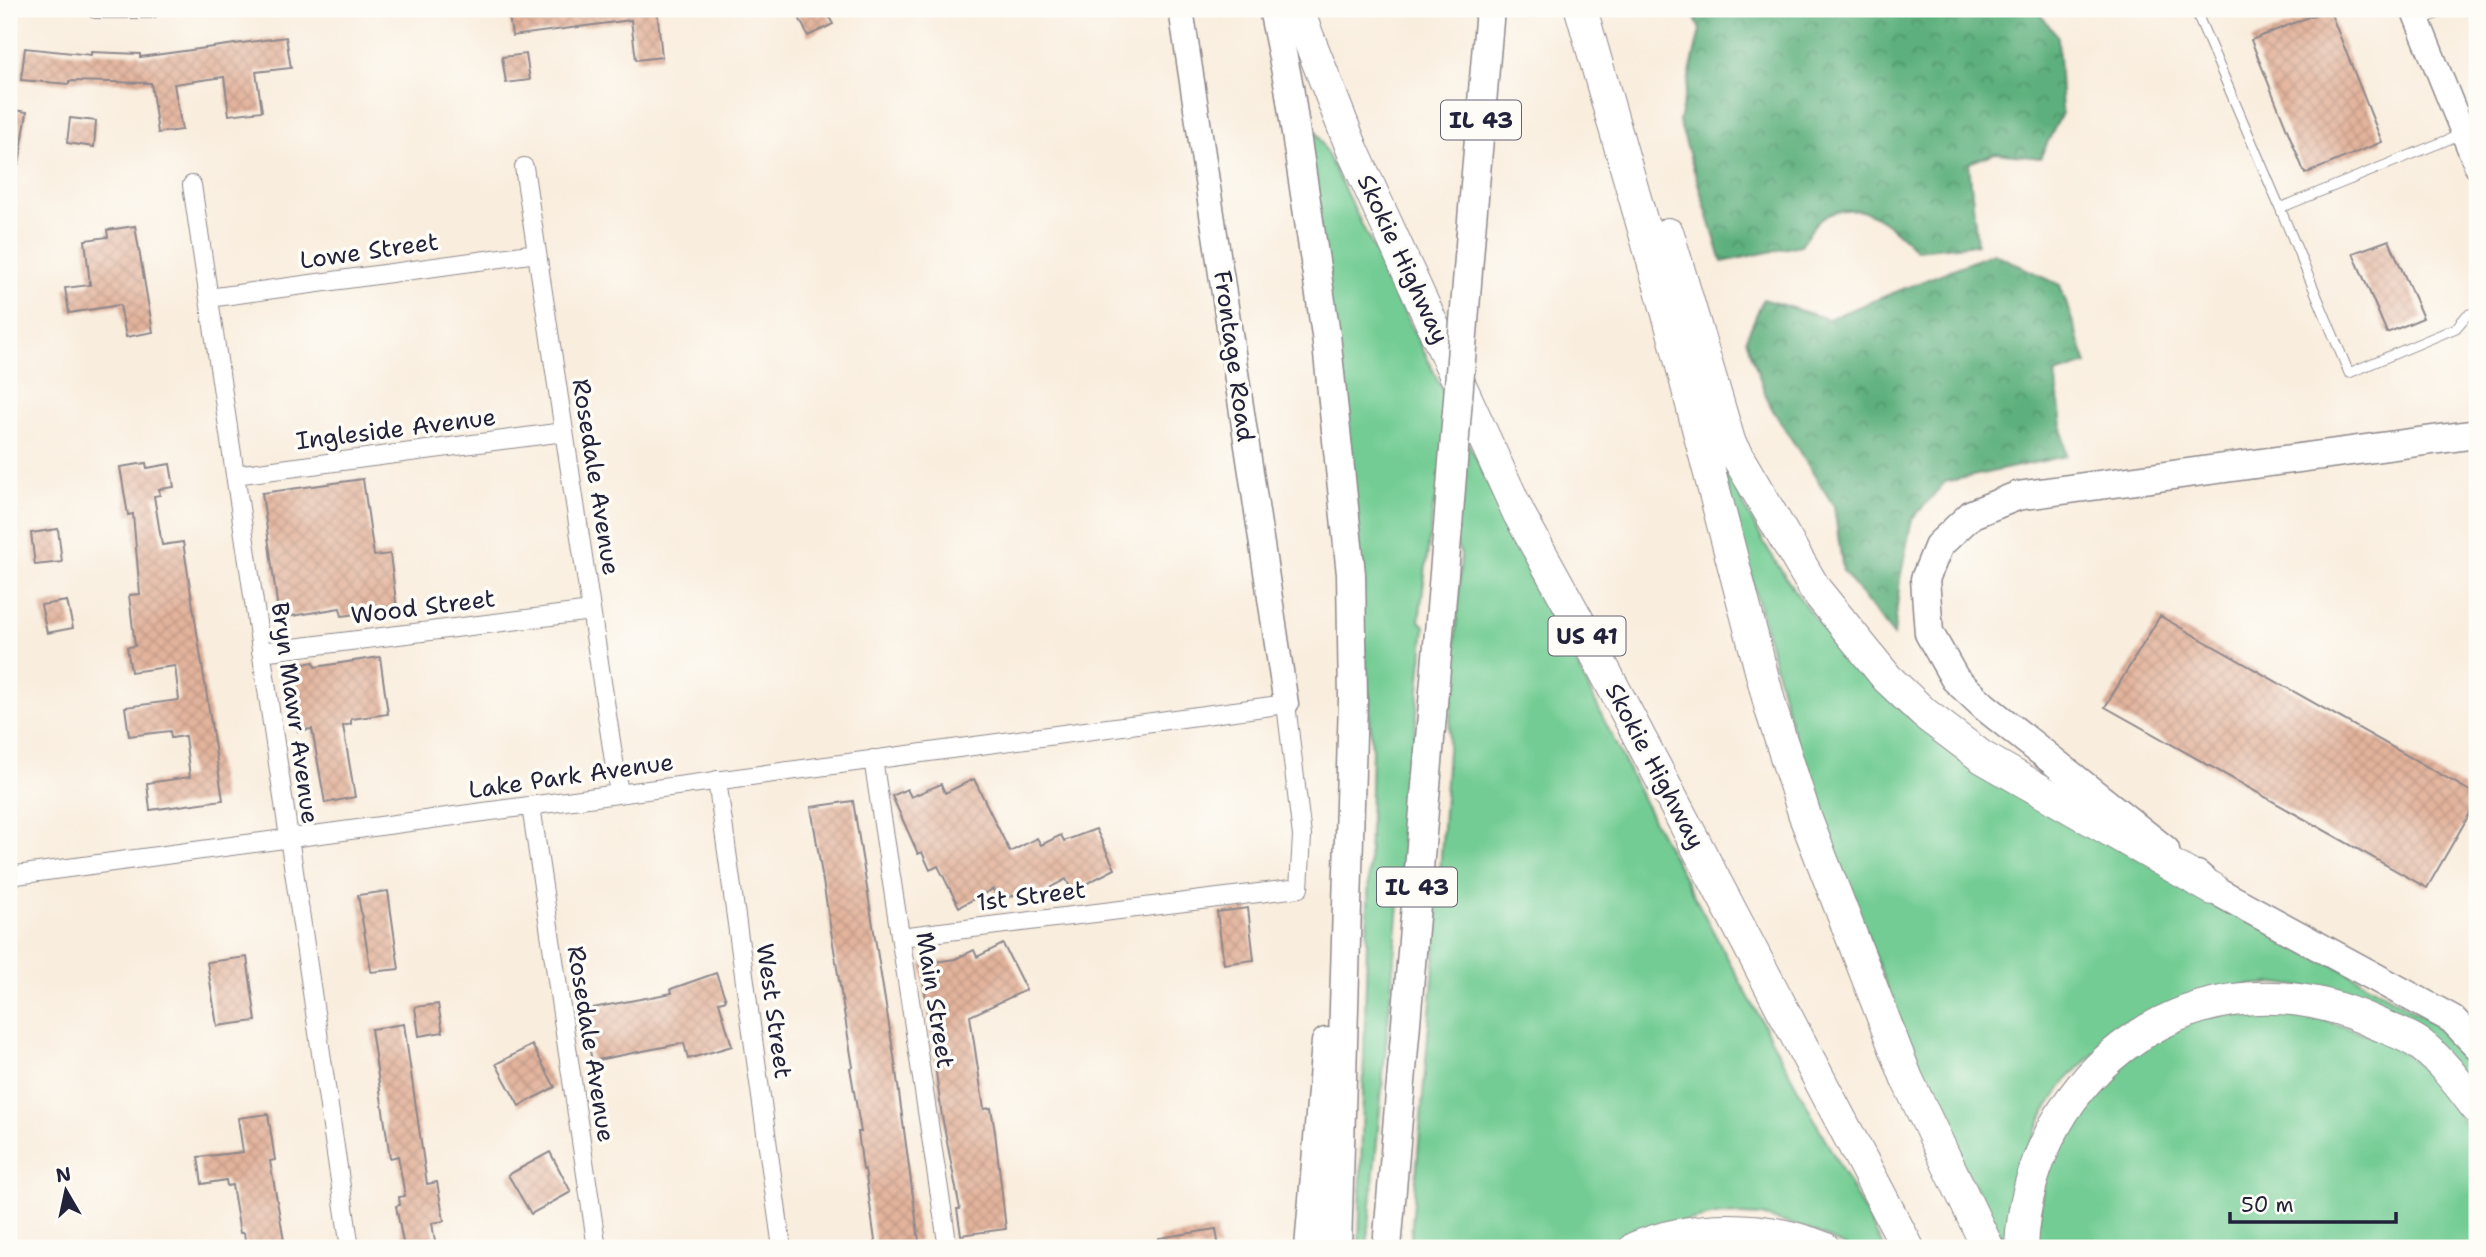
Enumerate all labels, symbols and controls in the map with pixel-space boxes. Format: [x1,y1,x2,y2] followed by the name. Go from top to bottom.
[1441,100,1521,140] road number: IL 43
[1350,169,1456,349] street label: Skokie Highway
[298,225,440,277] street label: Lowe Street
[1206,268,1262,444] street label: Frontage Road
[565,376,627,578] street label: Rosedale Avenue
[294,401,498,457] street label: Ingleside Avenue
[349,582,497,632] street label: Wood Street
[264,600,326,826] street label: Bryn Mawr Avenue
[1548,616,1626,656] road number: US 41
[1598,678,1712,854] street label: Skokie Highway
[466,746,676,806] street label: Lake Park Avenue
[1377,867,1457,906] road number: IL 43
[975,873,1087,919] street label: 1st Street
[908,929,962,1071] street label: Main Street
[749,941,799,1081] street label: West Street
[560,943,622,1145] street label: Rosedale Avenue
[32,1156,102,1226] north arrow
[54,1161,73,1188] text: N
[2230,1180,2397,1224] scale bar
[2241,1191,2294,1219] text: 50 m

